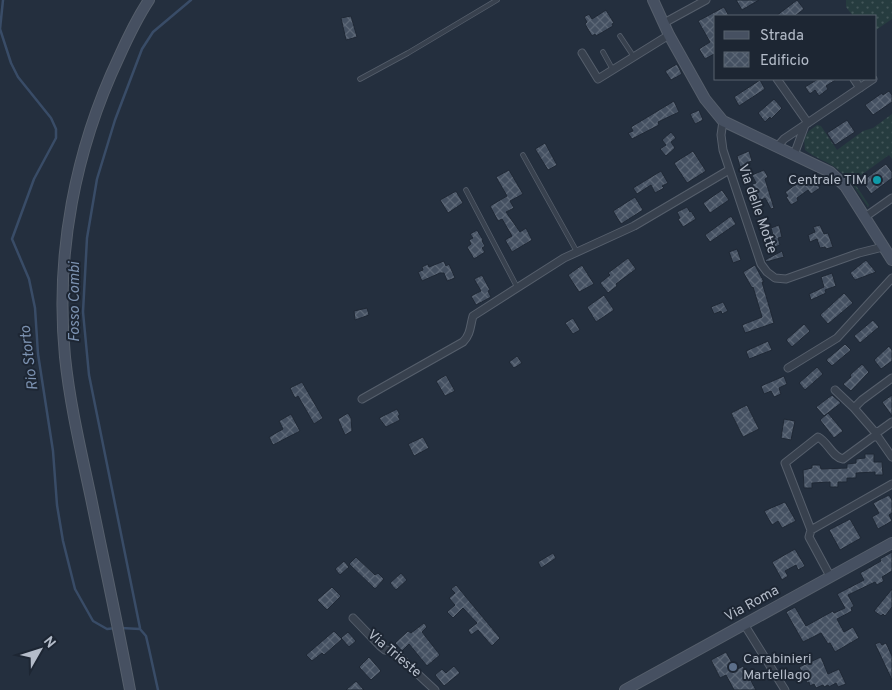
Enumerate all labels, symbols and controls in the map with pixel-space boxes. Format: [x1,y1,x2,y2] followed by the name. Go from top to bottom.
[714,15,877,80] legend
[760,27,804,46] text: Strada
[760,52,809,71] text: Edificio
[734,162,780,256] street label: Via delle Motte
[788,172,867,189] place label: Centrale TIM
[871,174,883,186] marker: Centrale TIM
[66,260,85,342] water label: Fosso Combi
[17,324,43,391] water label: Rio Storto
[722,582,782,626] street label: Via Roma
[15,625,65,675] north arrow
[364,627,424,681] street label: Via Trieste
[39,634,59,652] text: N
[743,651,812,684] place label: Carabinieri Martellago
[727,661,739,673] marker: Carabinieri Martellago

